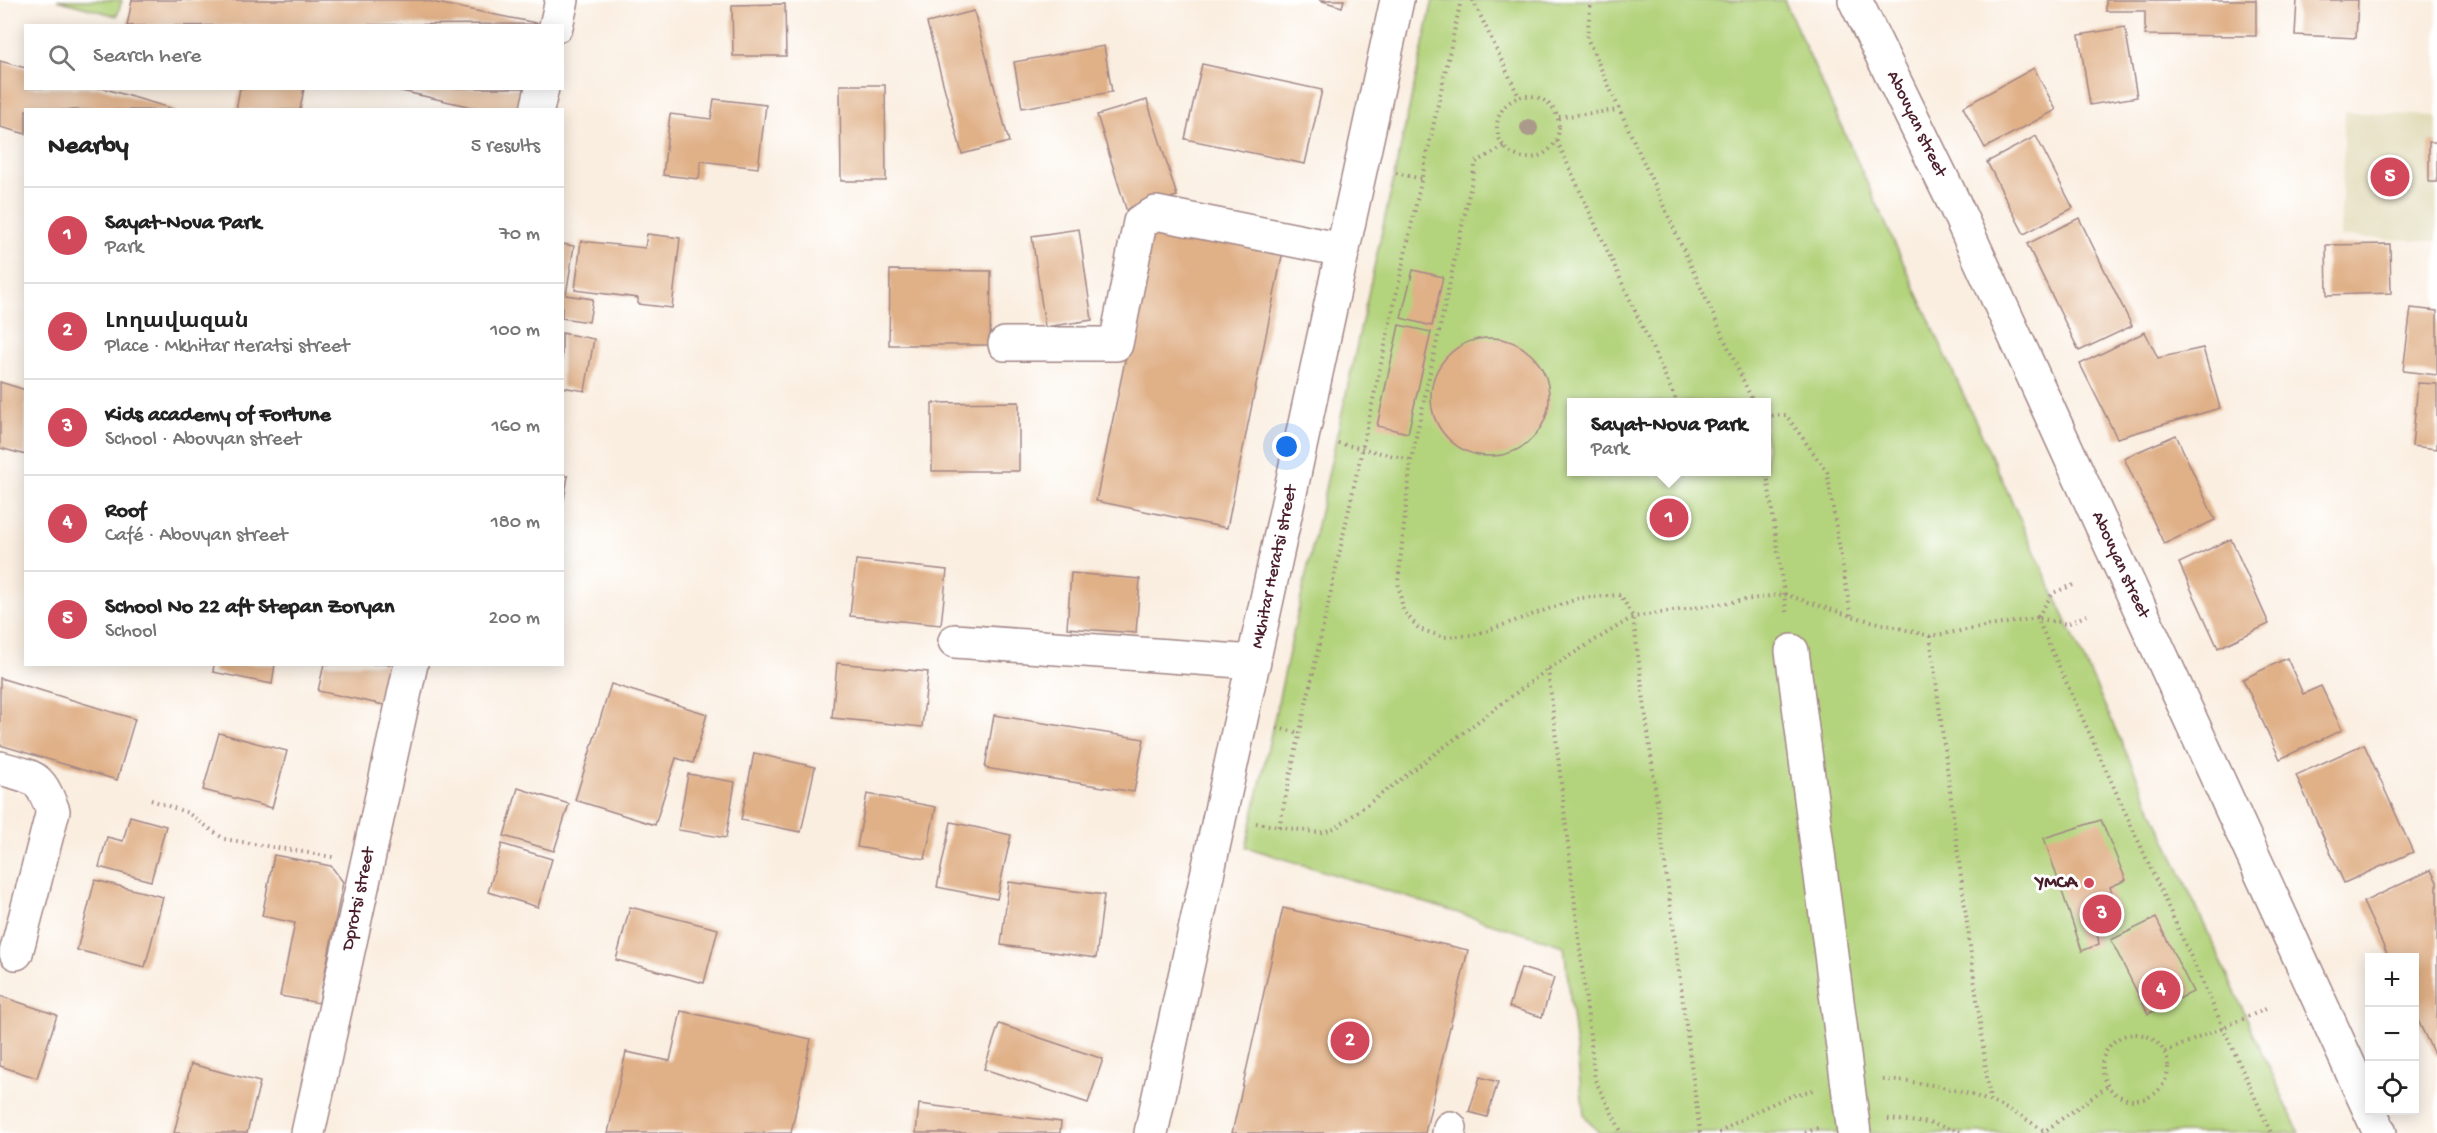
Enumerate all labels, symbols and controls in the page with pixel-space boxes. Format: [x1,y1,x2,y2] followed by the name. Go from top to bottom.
[24,24,564,90] search box
[45,41,78,74] icon: search
[93,44,201,70] text: Search here
[1881,68,1951,182] street label: Abovyan street
[48,132,129,163] text: Nearby
[471,136,540,159] text: 5 results
[2370,154,2410,200] pin: 5
[105,211,261,237] text: Sayat-Nova Park
[63,224,72,247] text: 1
[499,224,540,247] text: 70 m
[105,237,143,260] text: Park
[105,310,249,336] text: Լողավազան
[63,320,72,343] text: 2
[490,320,540,343] text: 100 m
[105,336,349,359] text: Place · Mkhitar Heratsi street
[1567,398,1771,476] popup
[105,403,331,429] text: Kids academy of Fortune
[1591,413,1747,439] text: Sayat-Nova Park
[62,416,73,439] text: 3
[491,416,540,439] text: 160 m
[105,429,301,452] text: School · Abovyan street
[1272,432,1301,461] your location
[1591,439,1629,462] text: Park
[1247,482,1303,651] street label: Mkhitar Heratsi street
[1650,496,1688,540] pin: 1
[105,499,146,525] text: Roof
[2086,508,2155,623] street label: Abovyan street
[63,512,72,535] text: 4
[491,512,540,535] text: 180 m
[105,525,287,548] text: Café · Abovyan street
[105,595,394,621] text: School No 22 aft Stepan Zoryan
[62,608,73,631] text: 5
[489,608,540,631] text: 200 m
[105,621,157,644] text: School
[338,844,380,953] street label: Dprotsi street
[2034,873,2078,894] place label: YMCA
[2082,876,2096,890] marker: YMCA
[2082,892,2122,936] pin: 3
[2365,953,2419,1115] map controls
[2365,953,2419,1007] button: +
[2142,968,2180,1012] pin: 4
[2365,1007,2419,1061] button: −
[1330,1018,1370,1064] pin: 2
[2365,1061,2419,1115] button: locate

